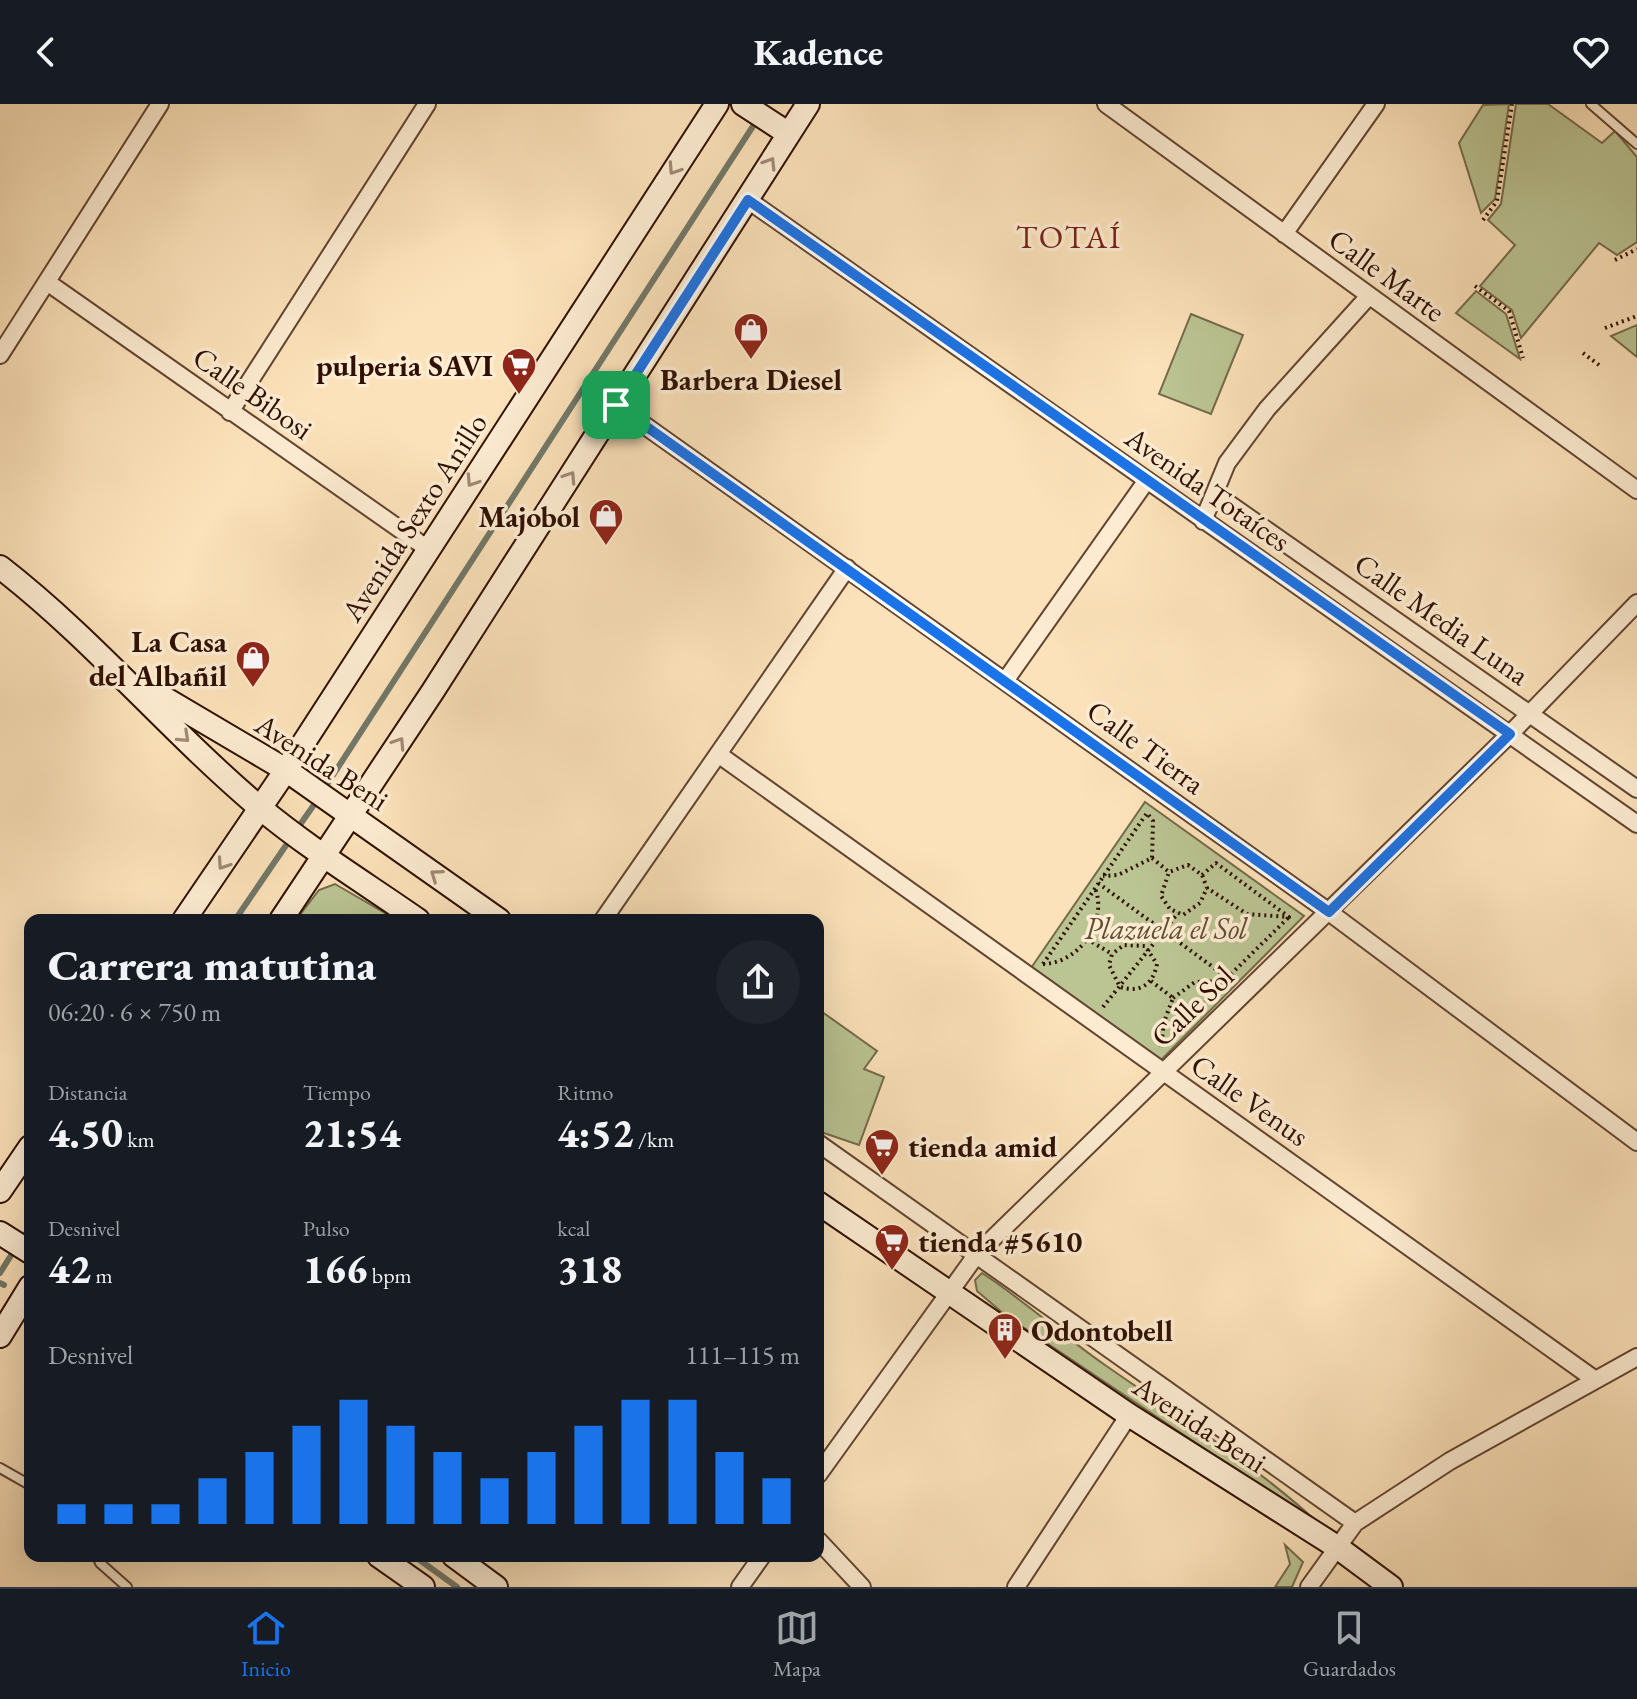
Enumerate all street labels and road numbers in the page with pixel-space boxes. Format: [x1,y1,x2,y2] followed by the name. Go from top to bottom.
[1321,220,1453,330] street label: Calle Marte
[185,338,321,448] street label: Calle Bibosi
[332,405,496,629] street label: Avenida Sexto Anillo
[1117,417,1298,560] street label: Avenida Totaíces
[1347,544,1537,694] street label: Calle Media Luna
[1079,691,1213,803] street label: Calle Tierra
[247,704,396,820] street label: Avenida Beni
[1142,957,1242,1055] street label: Calle Sol
[1183,1045,1317,1155] street label: Calle Venus
[1125,1366,1274,1482] street label: Avenida Beni

